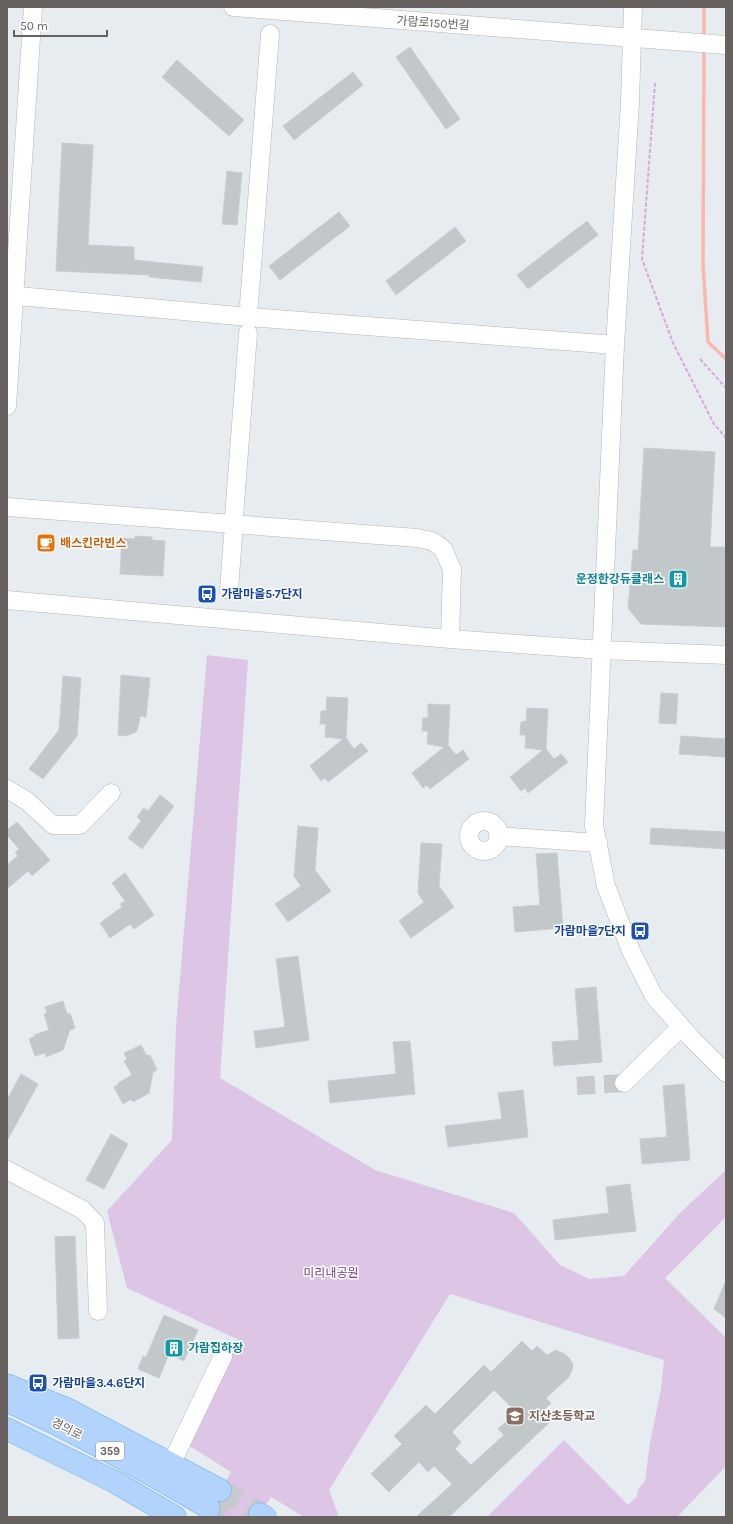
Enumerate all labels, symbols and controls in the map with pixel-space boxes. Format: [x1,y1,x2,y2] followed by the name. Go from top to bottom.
[14,12,107,38] scale bar
[396,13,470,33] street label: 가람로150번길
[20,19,48,33] text: 50 m
[35,532,57,554] cafe icon: 배스킨라빈스
[60,536,126,550] place label: 배스킨라빈스
[667,568,689,590] building icon: 운정한강듀클래스
[576,572,664,586] place label: 운정한강듀클래스
[196,583,218,605] bus stop icon: 가람마을5·7단지
[221,587,303,601] place label: 가람마을5·7단지
[629,920,651,942] bus stop icon: 가람마을7단지
[554,924,626,938] place label: 가람마을7단지
[303,1266,359,1280] park label: 미리내공원
[163,1337,185,1359] building icon: 가람집하장
[188,1341,243,1355] place label: 가람집하장
[27,1372,49,1394] bus stop icon: 가람마을3.4.6단지
[52,1376,145,1390] place label: 가람마을3.4.6단지
[504,1405,526,1427] school or university icon: 지산초등학교
[529,1409,595,1423] place label: 지산초등학교
[49,1415,85,1443] street label: 경의로
[96,1442,124,1460] road number: 359

